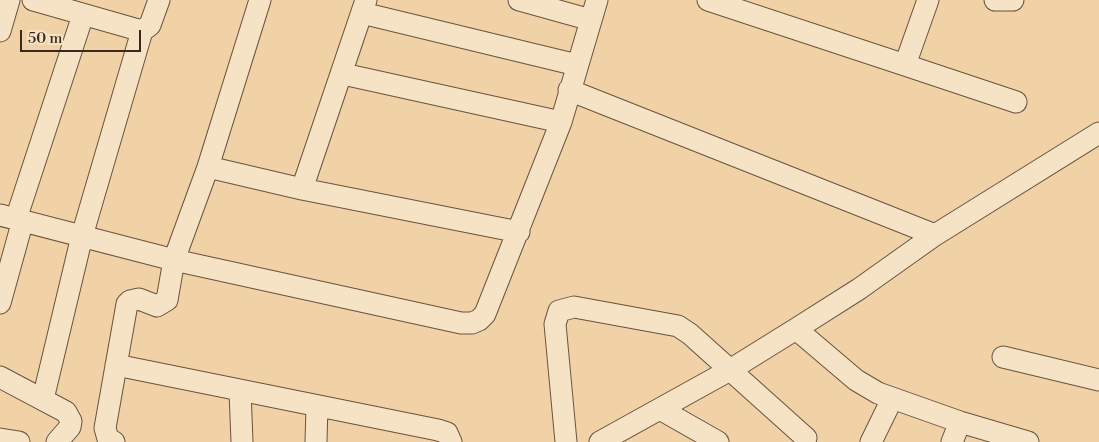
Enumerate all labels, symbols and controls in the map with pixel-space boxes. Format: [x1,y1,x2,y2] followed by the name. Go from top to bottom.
[22,20,144,52] scale bar
[28,29,62,48] text: 50 m

